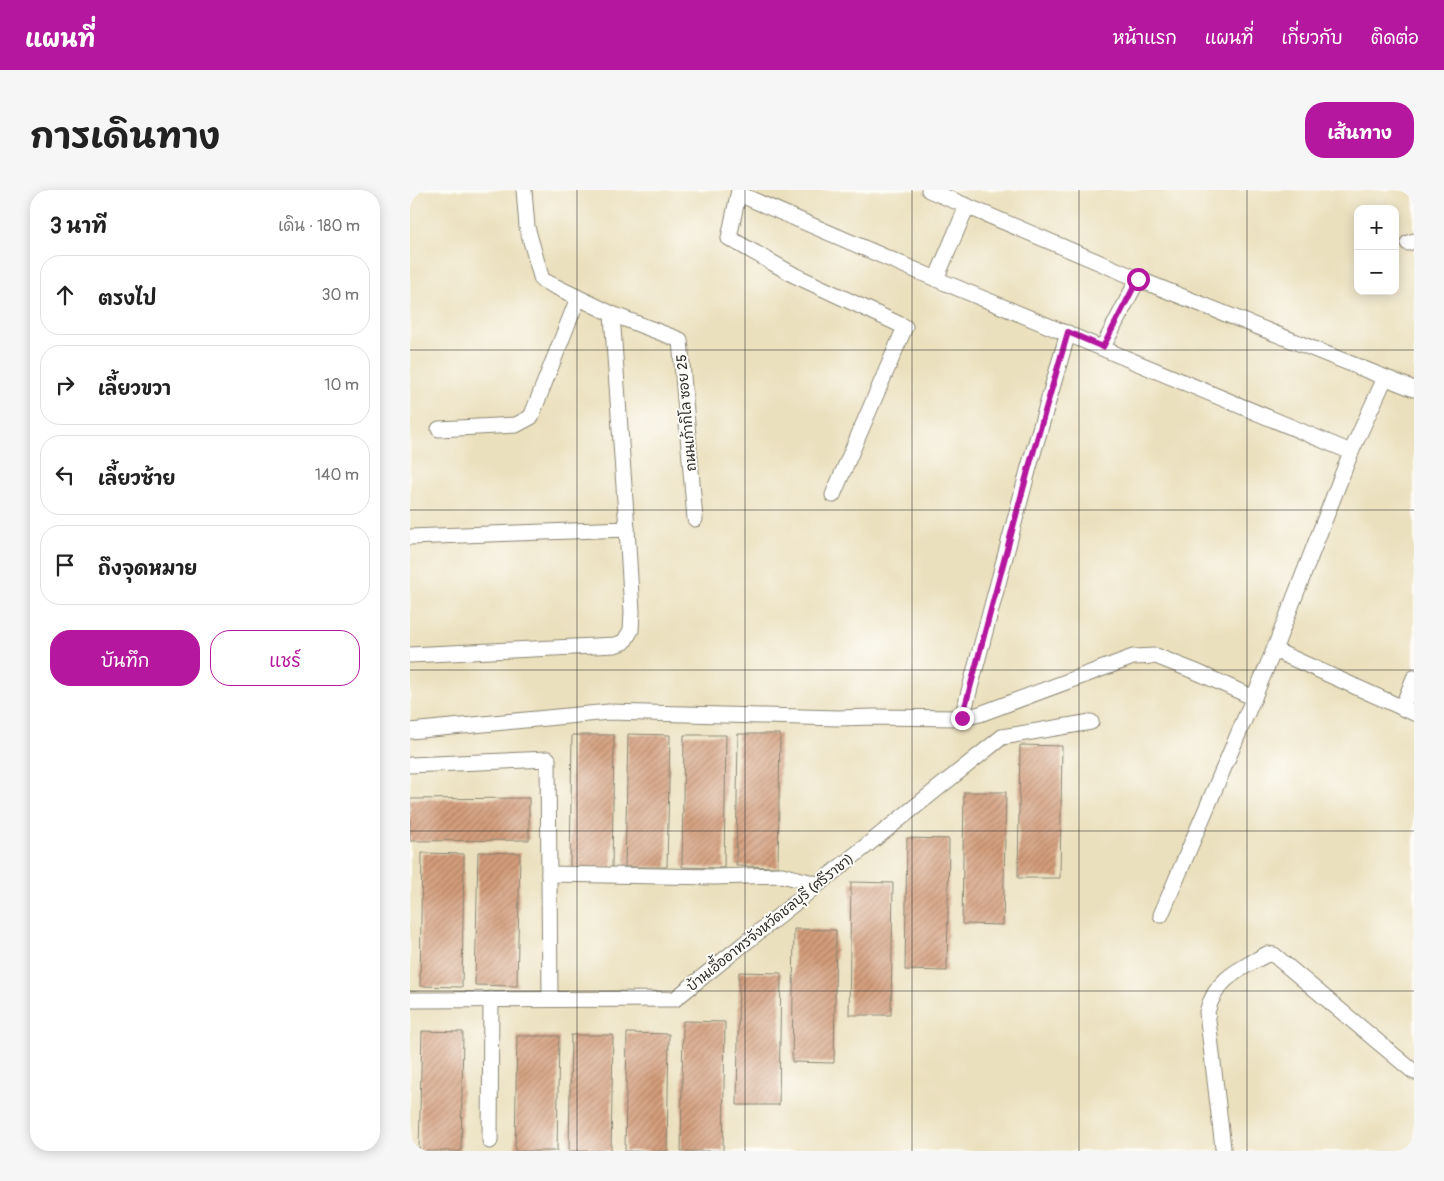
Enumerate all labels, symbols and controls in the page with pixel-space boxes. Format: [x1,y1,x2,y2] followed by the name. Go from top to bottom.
[25,25,95,54] text: แผนที่
[1113,27,1177,50] text: หน้าแรก
[1205,27,1253,50] text: แผนที่
[1281,27,1343,50] text: เกี่ยวกับ
[1371,27,1419,50] text: ติดต่อ
[1305,102,1414,158] button: เส้นทาง
[30,115,220,159] text: การเดินทาง
[1354,205,1399,295] map controls
[1354,205,1399,250] button: +
[50,213,107,240] text: 3 นาที
[278,216,360,236] text: เดิน · 180 m
[1354,250,1399,295] button: −
[1127,268,1150,291] route start
[51,281,79,309] icon: ahead
[321,285,359,305] text: 30 m
[98,287,156,311] text: ตรงไป
[672,354,700,472] street label: ถนนเก้ากิโล ซอย 25
[51,371,79,399] icon: right
[324,375,359,395] text: 10 m
[98,377,171,401] text: เลี้ยวขวา
[51,461,79,489] icon: left
[315,465,359,485] text: 140 m
[98,467,175,491] text: เลี้ยวซ้าย
[51,551,79,579] icon: arrive
[98,557,197,581] text: ถึงจุดหมาย
[50,630,200,686] button: บันทึก
[210,630,360,686] button: แชร์
[951,707,974,730] route end
[681,847,858,996] street label: บ้านเอื้ออาทรจังหวัดชลบุรี (ศรีราชา)

